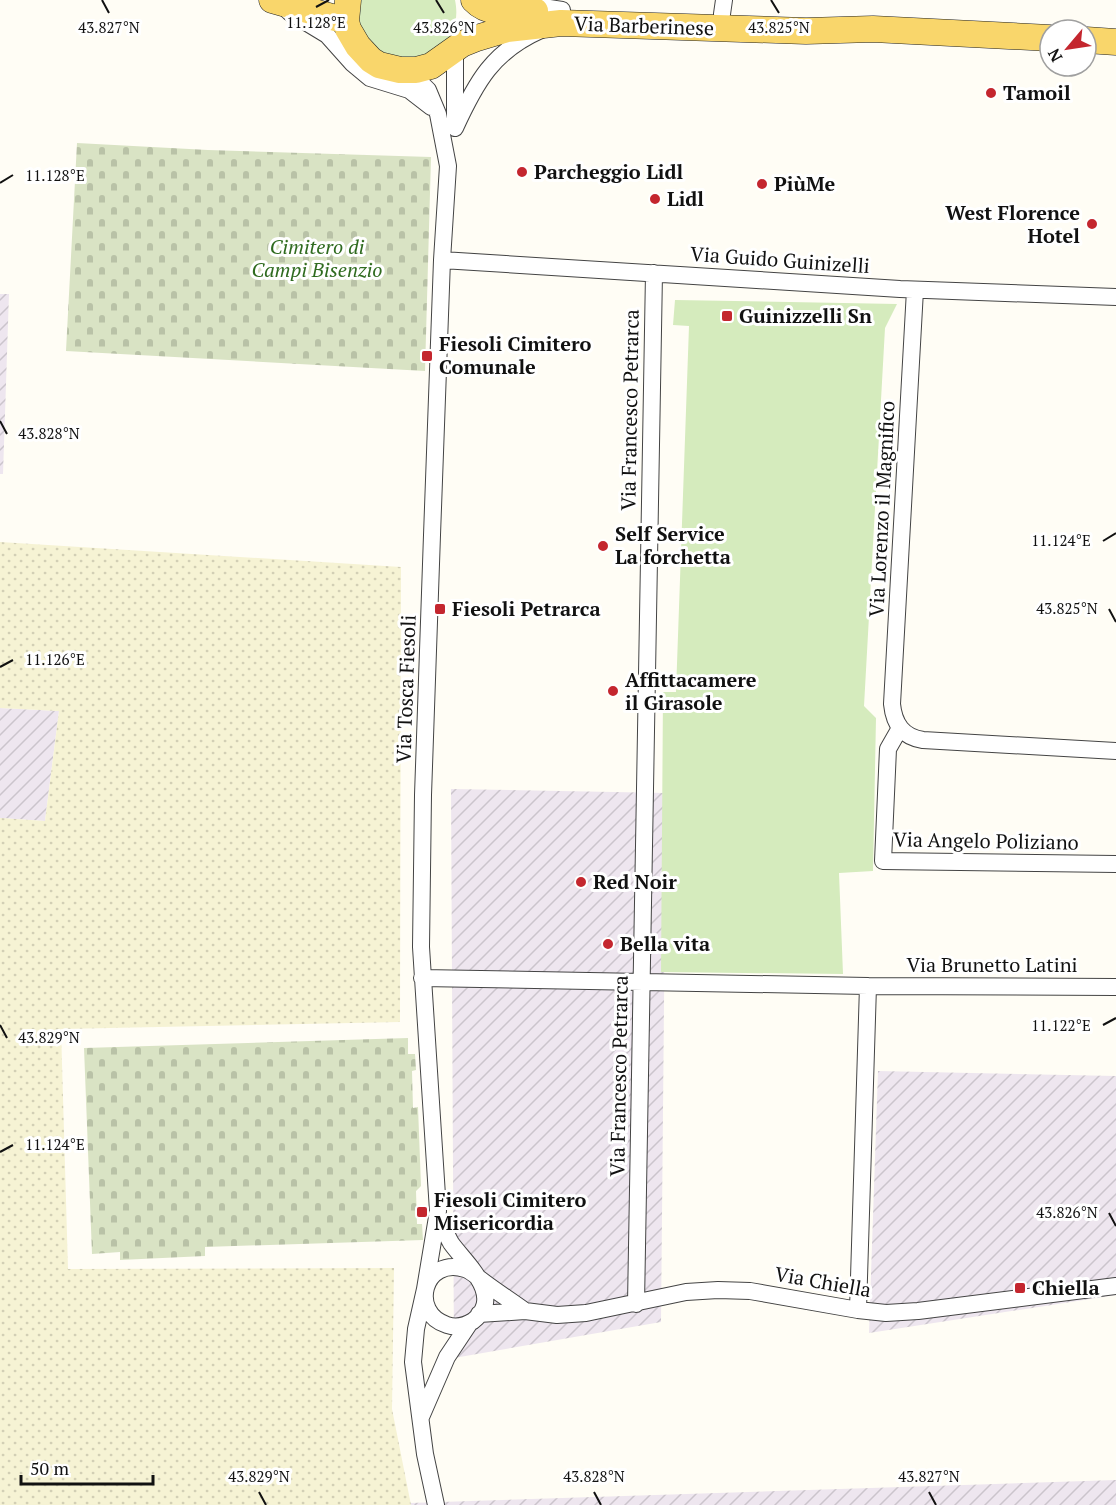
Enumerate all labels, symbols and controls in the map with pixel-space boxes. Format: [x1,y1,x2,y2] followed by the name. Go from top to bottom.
[574,10,714,41] street label: Via Barberinese
[286,12,346,32] text: 11.128°E
[78,17,140,37] text: 43.827°N
[413,17,475,37] text: 43.826°N
[748,17,810,37] text: 43.825°N
[1038,18,1098,78] north arrow
[1042,45,1067,66] text: N
[1003,79,1071,106] place label: Tamoil
[984,86,998,100] marker: Tamoil
[534,158,683,185] place label: Parcheggio Lidl
[25,165,85,185] text: 11.128°E
[515,165,529,179] marker: Parcheggio Lidl
[774,170,835,197] place label: PiùMe
[755,177,769,191] marker: PiùMe
[667,185,704,212] place label: Lidl
[648,192,662,206] marker: Lidl
[945,199,1080,249] place label: West Florence Hotel
[1085,217,1099,231] marker: West Florence Hotel
[252,233,382,283] park label: Cimitero di Campi Bisenzio
[689,240,871,279] street label: Via Guido Guinizelli
[739,302,872,329] place label: Guinizzelli Sn
[614,309,645,511] street label: Via Francesco Petrarca
[720,309,734,323] marker: Guinizzelli Sn
[439,330,592,380] place label: Fiesoli Cimitero Comunale
[420,349,434,363] marker: Fiesoli Cimitero Comunale
[862,400,901,618] street label: Via Lorenzo il Magnifico
[18,423,80,443] text: 43.828°N
[615,520,731,570] place label: Self Service La forchetta
[1031,530,1091,550] text: 11.124°E
[596,539,610,553] marker: Self Service La forchetta
[452,595,601,622] place label: Fiesoli Petrarca
[1036,598,1098,618] text: 43.825°N
[433,602,447,616] marker: Fiesoli Petrarca
[389,614,422,764] street label: Via Tosca Fiesoli
[25,649,85,669] text: 11.126°E
[625,666,757,716] place label: Affittacamere il Girasole
[606,684,620,698] marker: Affittacamere il Girasole
[893,825,1079,856] street label: Via Angelo Poliziano
[593,868,677,895] place label: Red Noir
[574,875,588,889] marker: Red Noir
[620,930,710,957] place label: Bella vita
[601,937,615,951] marker: Bella vita
[906,951,1078,978] street label: Via Brunetto Latini
[603,975,634,1177] street label: Via Francesco Petrarca
[1031,1015,1091,1035] text: 11.122°E
[18,1027,80,1047] text: 43.829°N
[25,1134,85,1154] text: 11.124°E
[434,1186,587,1236] place label: Fiesoli Cimitero Misericordia
[1036,1202,1098,1222] text: 43.826°N
[415,1205,429,1219] marker: Fiesoli Cimitero Misericordia
[773,1260,873,1303] street label: Via Chiella
[1032,1274,1100,1301] place label: Chiella
[1013,1281,1027,1295] marker: Chiella
[21,1448,153,1486] scale bar
[30,1456,70,1480] text: 50 m
[228,1466,290,1486] text: 43.829°N
[563,1466,625,1486] text: 43.828°N
[898,1466,960,1486] text: 43.827°N

